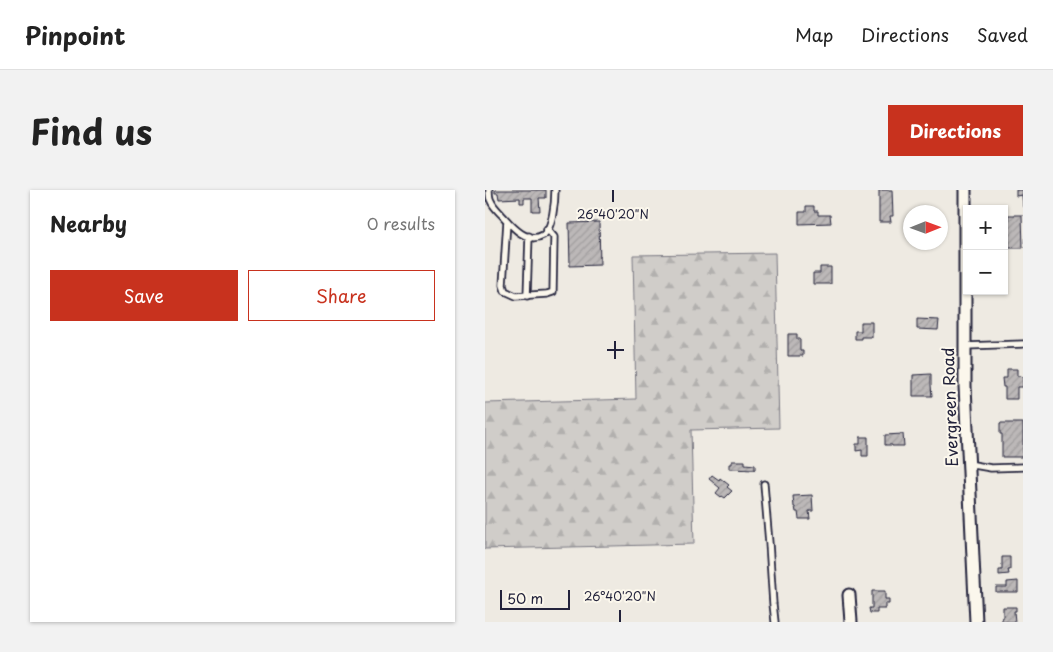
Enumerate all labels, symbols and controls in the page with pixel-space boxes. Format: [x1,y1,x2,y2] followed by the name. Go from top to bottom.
[25,17,126,53] text: Pinpoint
[795,21,833,48] text: Map
[861,21,949,48] text: Directions
[977,21,1028,48] text: Saved
[30,104,152,157] text: Find us
[888,105,1023,156] button: Directions
[577,205,649,223] text: 26°40'20"N
[903,205,948,250] north arrow
[963,205,1008,295] map controls
[963,205,1008,250] button: +
[50,207,127,239] text: Nearby
[367,211,435,235] text: 0 results
[963,250,1008,295] button: −
[50,270,238,321] button: Save
[248,270,435,321] button: Share
[935,347,963,467] street label: Evergreen Road
[500,587,570,610] scale bar
[584,587,656,605] text: 26°40'20"N
[507,588,543,609] text: 50 m

